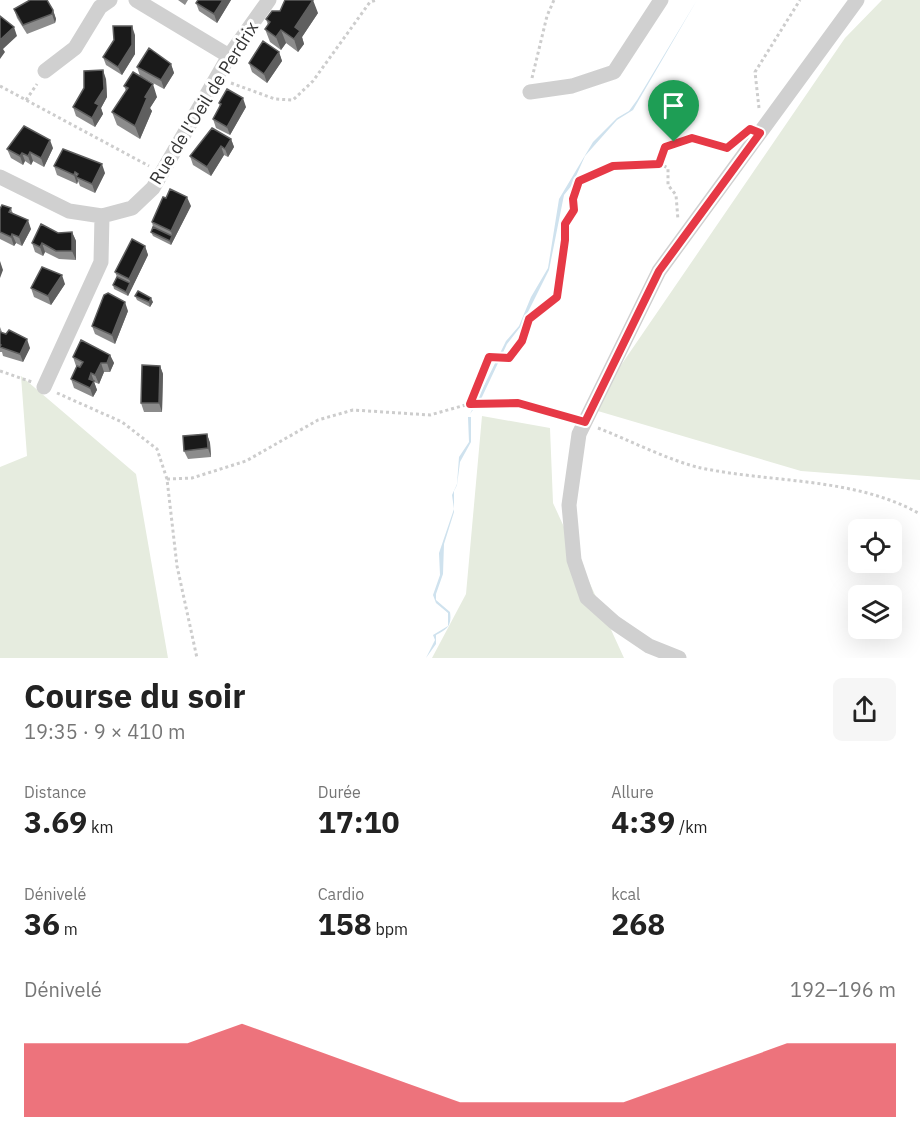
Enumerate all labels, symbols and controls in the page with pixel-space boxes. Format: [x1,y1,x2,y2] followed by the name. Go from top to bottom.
[144,17,263,189] street label: Rue de l'Oeil de Perdrix
[648,80,699,142] pin
[657,89,690,122] icon: arrive
[848,519,902,639] map controls
[848,519,902,573] button: locate
[848,585,902,639] button: layers
[24,674,246,717] text: Course du soir
[833,678,896,741] button: share
[24,718,185,745] text: 19:35 · 9 × 410 m
[24,782,86,802] text: Distance
[318,782,361,802] text: Durée
[611,782,654,802] text: Allure
[24,802,87,841] text: 3.69
[318,802,400,841] text: 17:10
[611,802,675,841] text: 4:39
[87,817,114,837] text: km
[675,817,708,837] text: /km
[24,884,86,904] text: Dénivelé
[318,884,364,904] text: Cardio
[611,884,640,904] text: kcal
[24,904,60,943] text: 36
[318,904,372,943] text: 158
[611,904,665,943] text: 268
[60,919,78,939] text: m
[372,919,408,939] text: bpm
[24,976,102,1003] text: Dénivelé
[790,976,896,1003] text: 192–196 m

